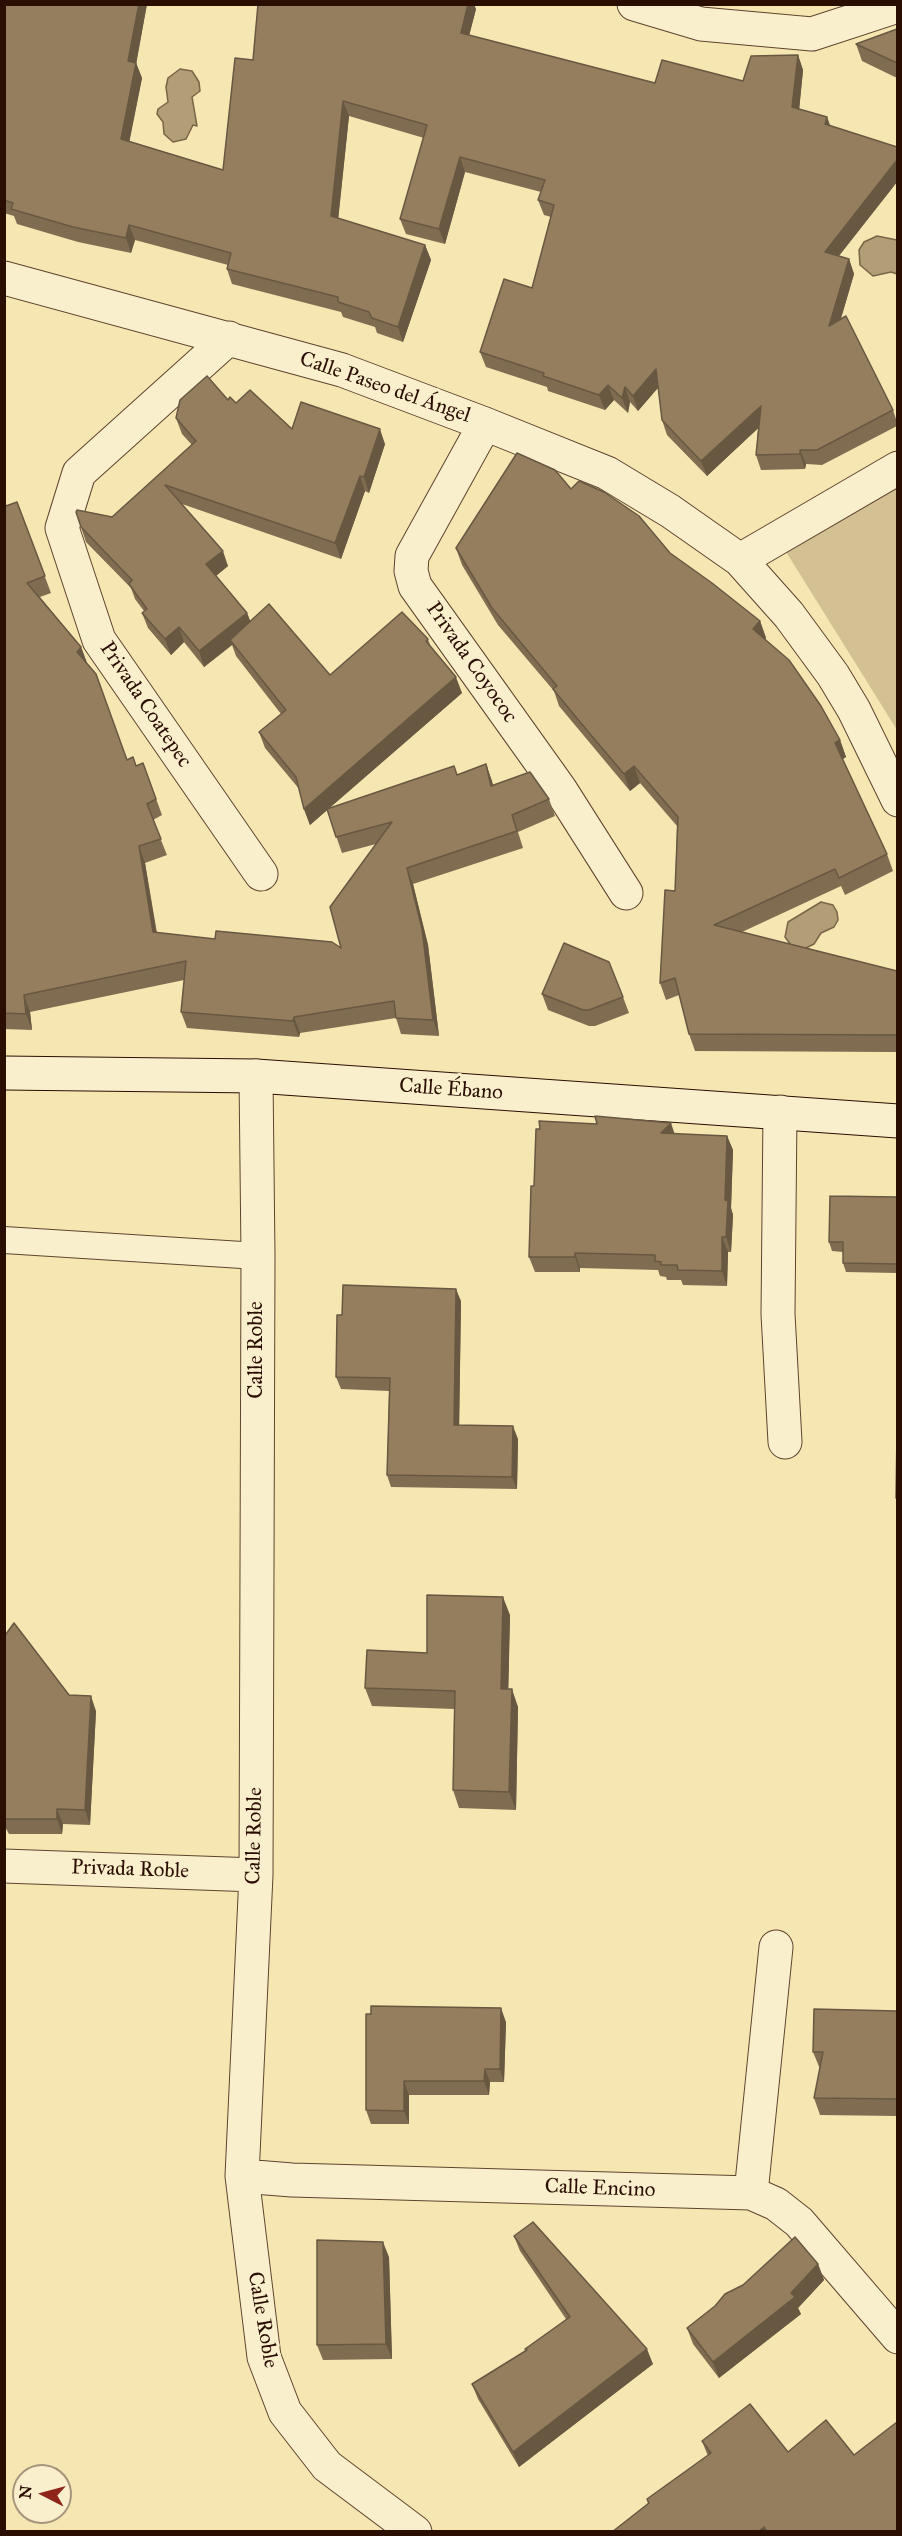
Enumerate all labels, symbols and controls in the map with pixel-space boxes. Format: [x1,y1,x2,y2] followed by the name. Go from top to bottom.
[296,347,474,429] street label: Calle Paseo del Ángel
[420,598,522,728] street label: Privada Coyococ
[94,637,196,773] street label: Privada Coatepec
[398,1074,504,1106] street label: Calle Ébano
[244,1301,270,1399] street label: Calle Roble
[242,1787,268,1885] street label: Calle Roble
[71,1855,189,1885] street label: Privada Roble
[544,2174,656,2204] street label: Calle Encino
[241,2270,283,2370] street label: Calle Roble
[12,2464,72,2524] north arrow
[15,2485,36,2500] text: N

